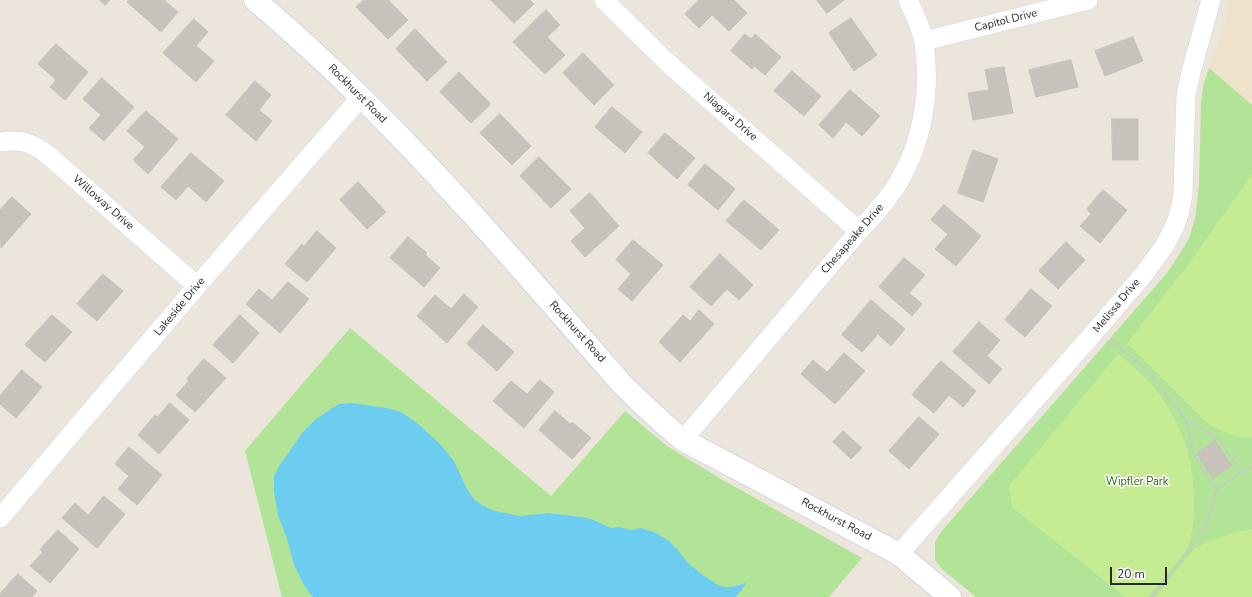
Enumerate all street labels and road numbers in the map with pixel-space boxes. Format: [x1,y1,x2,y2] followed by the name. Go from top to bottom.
[973,7,1039,35] street label: Capitol Drive
[325,62,389,126] street label: Rockhurst Road
[700,90,760,144] street label: Niagara Drive
[70,173,136,233] street label: Willoway Drive
[819,201,887,277] street label: Chesapeake Drive
[152,275,208,339] street label: Lakeside Drive
[1091,276,1143,336] street label: Melissa Drive
[546,299,608,365] street label: Rockhurst Road
[799,496,873,544] street label: Rockhurst Road

